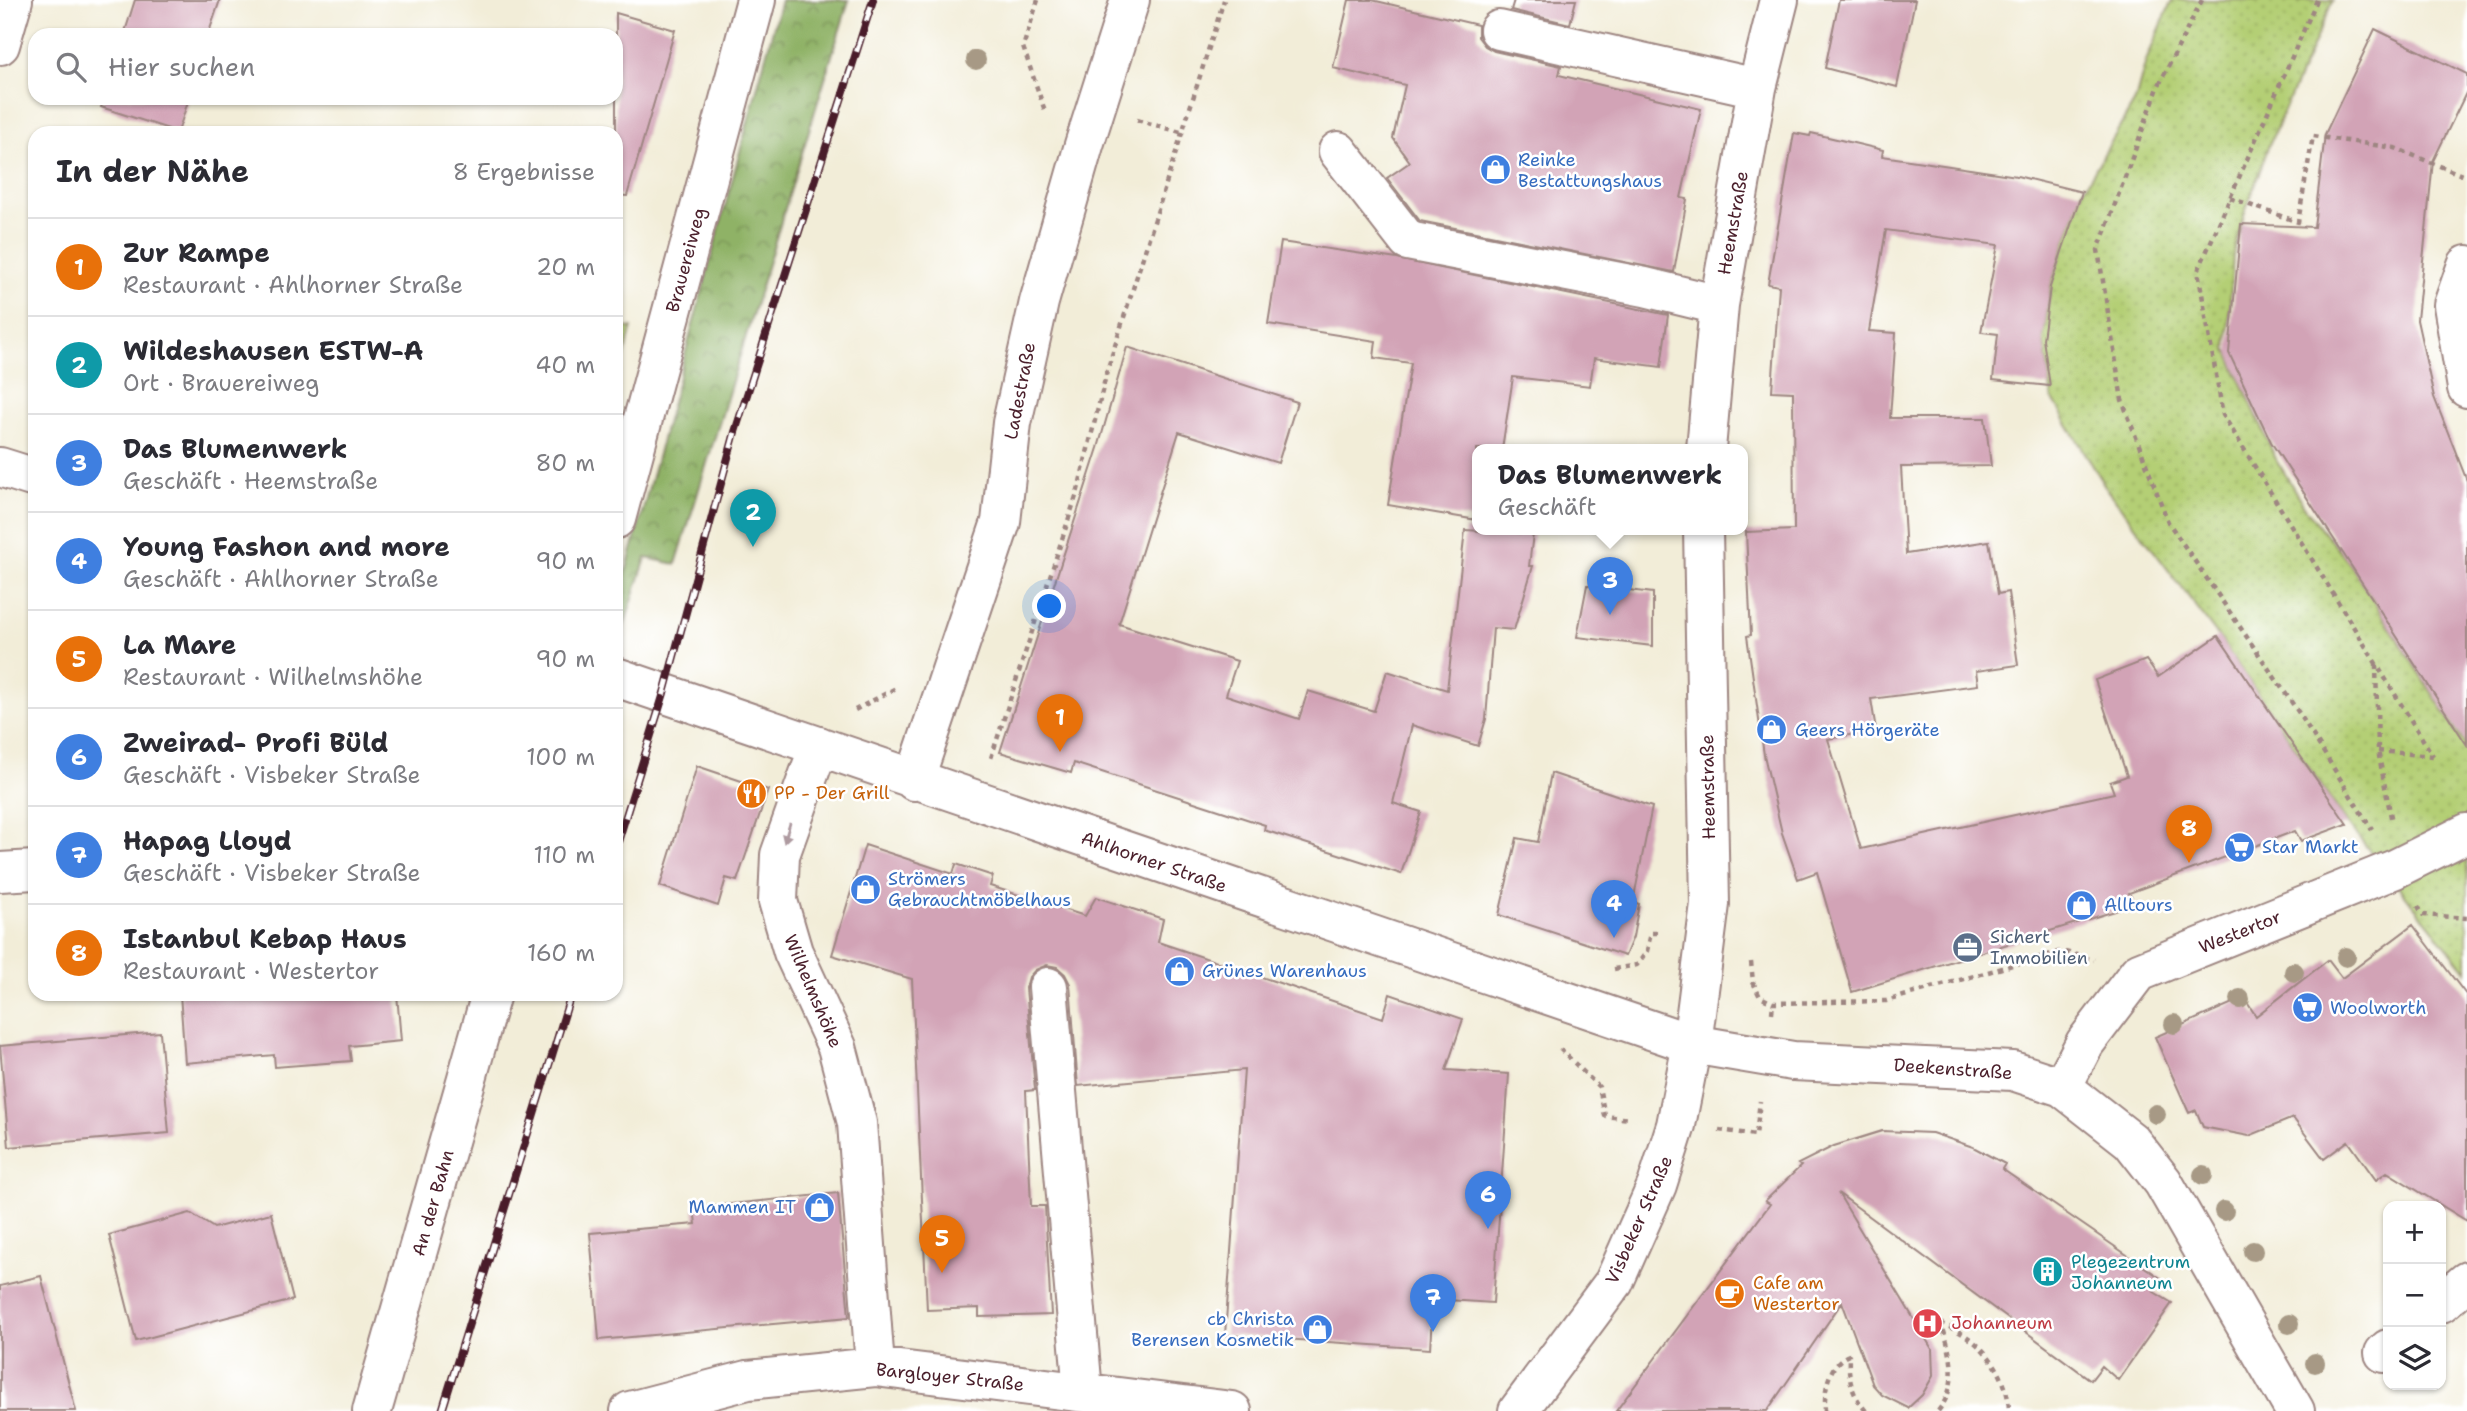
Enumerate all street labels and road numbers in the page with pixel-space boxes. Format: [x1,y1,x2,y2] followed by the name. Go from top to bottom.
[1712,169,1754,277] street label: Heemstraße
[660,205,712,315] street label: Brauereiweg
[999,340,1041,442] street label: Ladestraße
[1695,734,1721,840] street label: Heemstraße
[1078,826,1230,898] street label: Ahlhorner Straße
[2195,905,2285,959] street label: Westertor
[778,931,848,1051] street label: Wilhelmshöhe
[1893,1053,2013,1085] street label: Deekenstraße
[406,1147,460,1259] street label: An der Bahn
[1600,1152,1678,1288] street label: Visbeker Straße
[875,1357,1025,1397] street label: Bargloyer Straße

